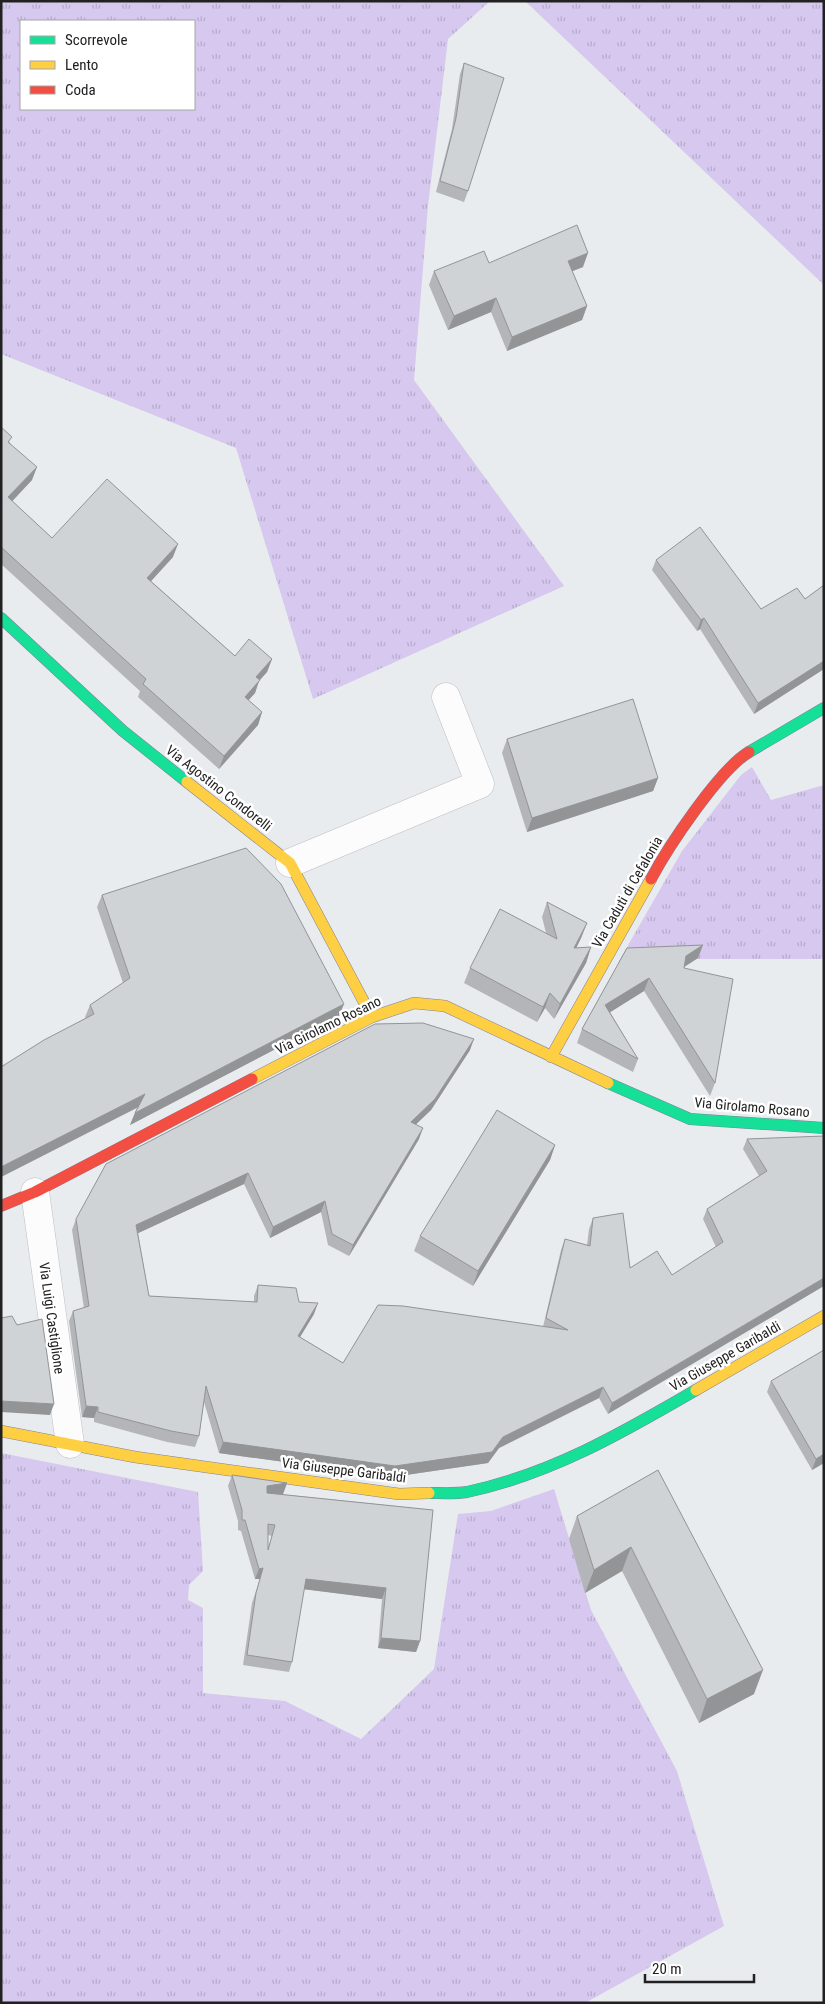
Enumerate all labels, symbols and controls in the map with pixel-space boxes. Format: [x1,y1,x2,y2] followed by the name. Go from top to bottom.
[20,20,195,110] legend
[65,31,127,49] text: Scorrevole
[65,56,98,74] text: Lento
[65,81,96,99] text: Coda
[163,742,275,834] street label: Via Agostino Condorelli
[589,834,665,950] street label: Via Caduti di Cefalonia
[273,992,383,1058] street label: Via Girolamo Rosano
[694,1094,810,1120] street label: Via Girolamo Rosano
[36,1261,68,1375] street label: Via Luigi Castiglione
[667,1318,783,1394] street label: Via Giuseppe Garibaldi
[281,1454,407,1486] street label: Via Giuseppe Garibaldi
[645,1952,754,1984] scale bar
[652,1960,682,1978] text: 20 m

